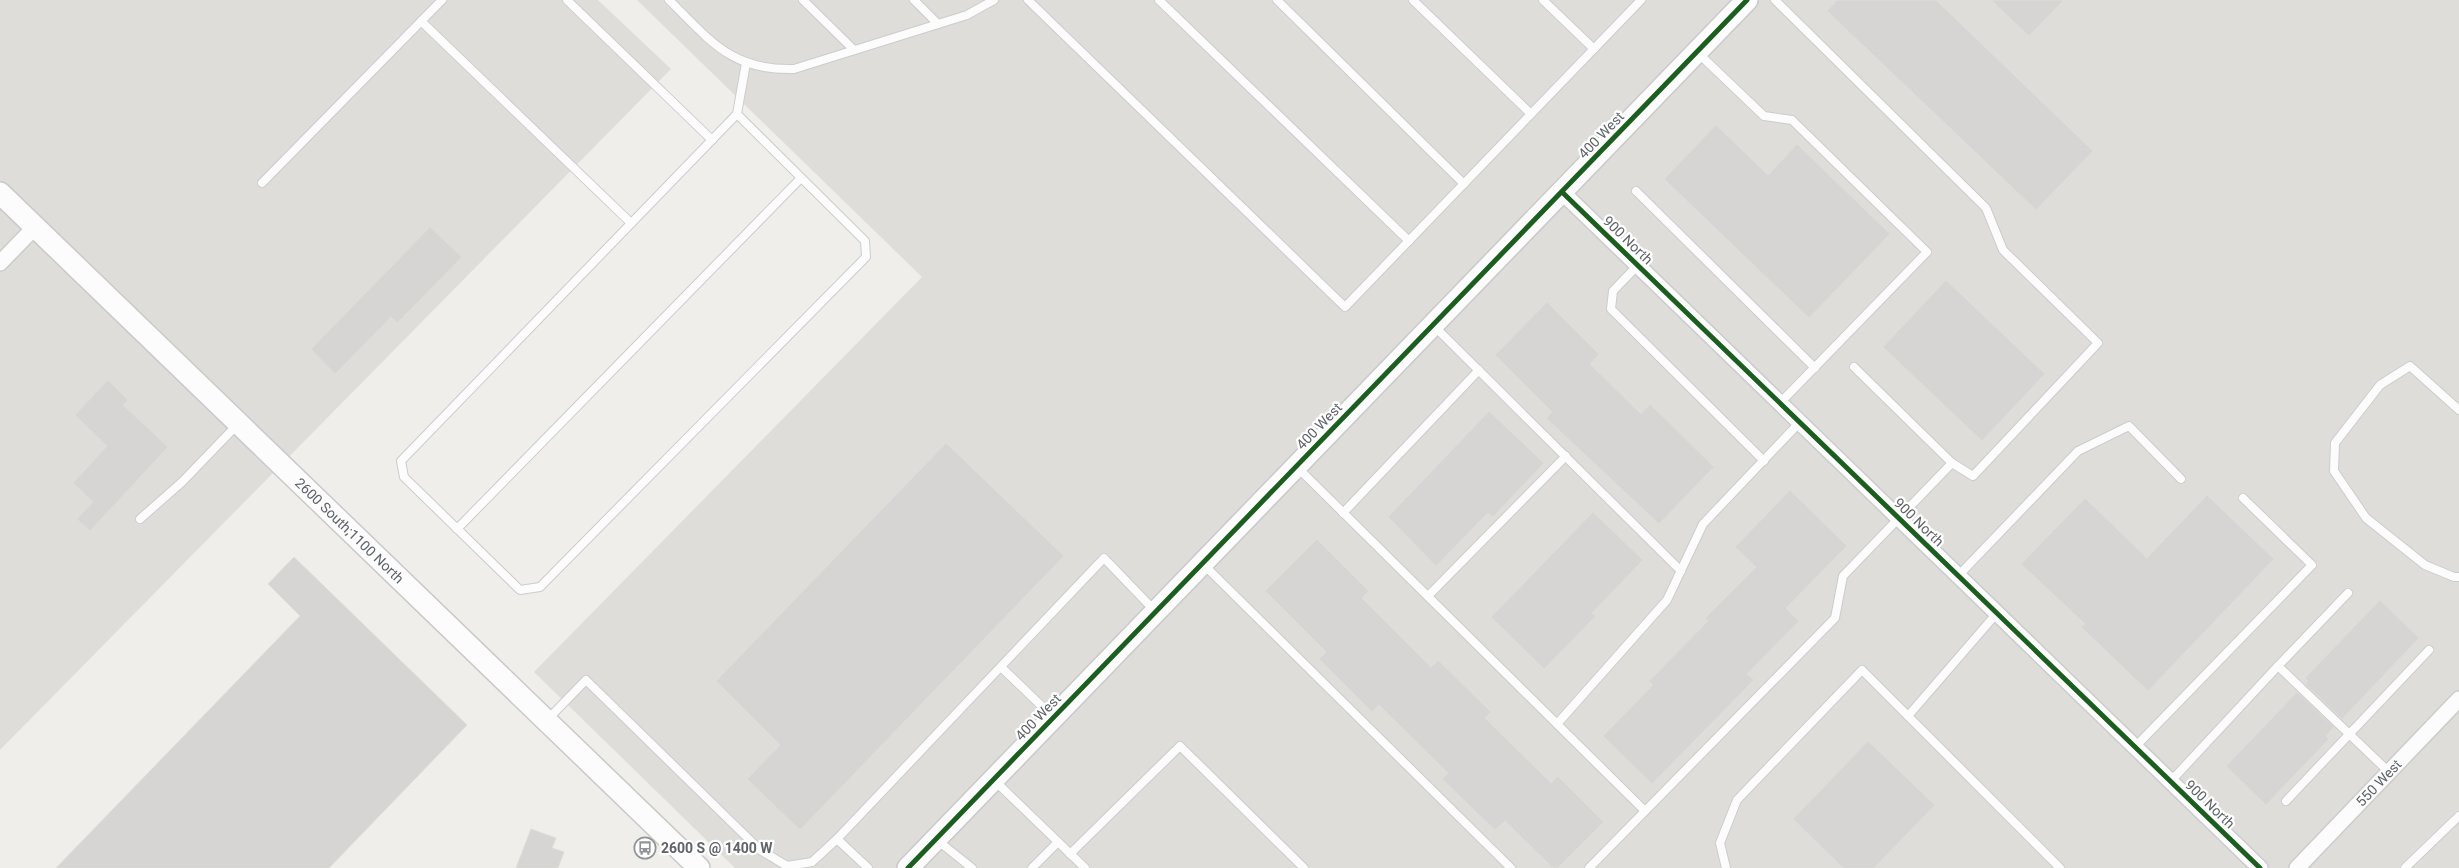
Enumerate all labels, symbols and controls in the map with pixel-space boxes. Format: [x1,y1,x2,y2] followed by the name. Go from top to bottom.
[1575,108,1627,162] street label: 400 West
[1600,213,1656,267] street label: 900 North
[1293,399,1345,453] street label: 400 West
[292,475,407,587] street label: 2600 South;1100 North
[1891,495,1947,549] street label: 900 North
[1012,690,1064,744] street label: 400 West
[2353,756,2405,810] street label: 550 West
[2182,777,2238,831] street label: 900 North
[633,836,657,860] bus stop icon: 2600 S @ 1400 W
[661,840,773,856] place label: 2600 S @ 1400 W

